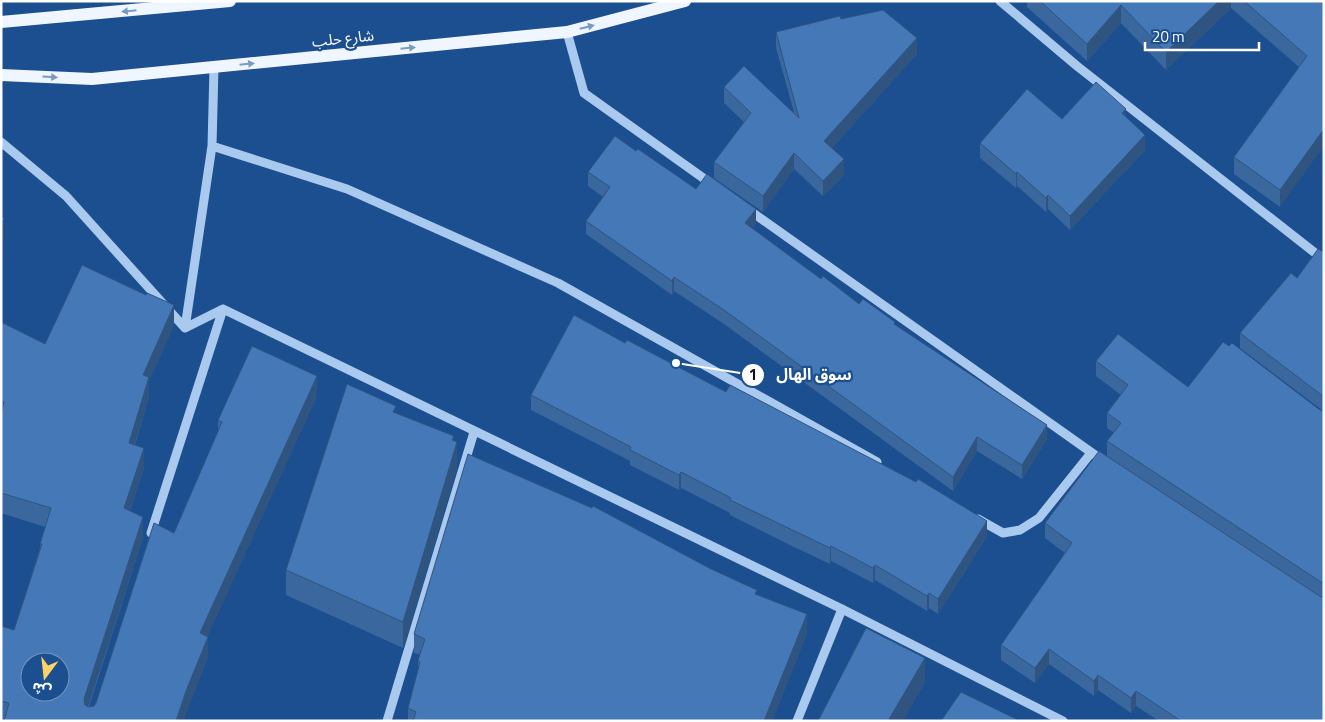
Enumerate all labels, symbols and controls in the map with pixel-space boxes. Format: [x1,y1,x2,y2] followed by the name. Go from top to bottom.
[121,7,137,15] one-way arrow
[1145,20,1259,52] scale bar
[579,22,594,30] one-way arrow
[311,23,376,54] street label: شارع حلب
[1152,25,1185,48] text: 20 m
[401,44,417,52] one-way arrow
[239,60,255,68] one-way arrow
[42,73,58,81] one-way arrow
[741,359,862,390] callout: سوق الهال
[776,362,852,386] text: سوق الهال
[749,363,757,386] text: 1
[20,652,70,702] north arrow
[30,677,53,703] text: ش

